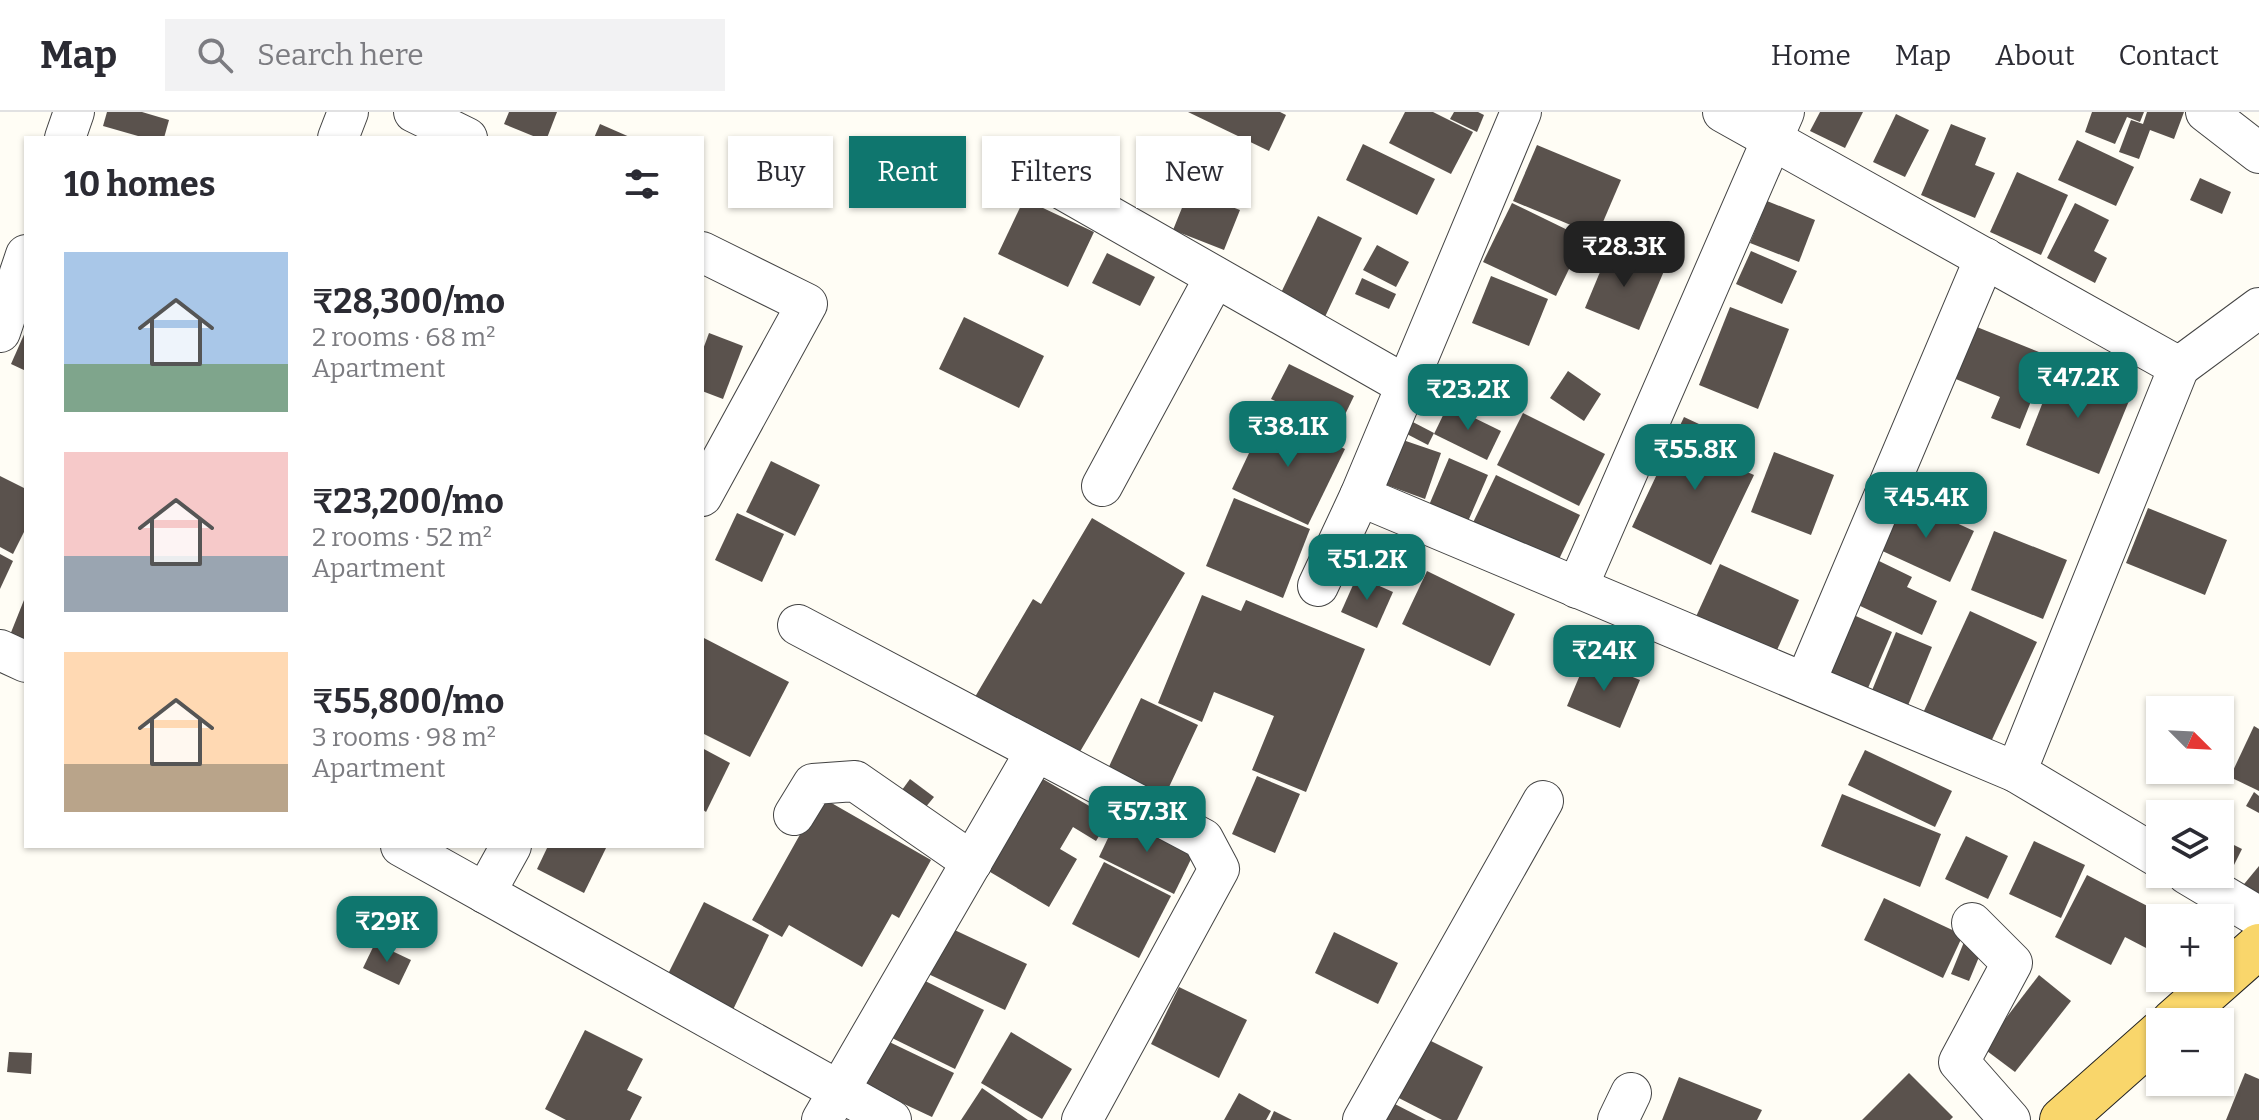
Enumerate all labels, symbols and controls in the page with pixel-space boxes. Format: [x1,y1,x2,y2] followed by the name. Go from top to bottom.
[165,19,725,91] search box
[40,32,117,78] text: Map
[193,33,237,77] icon: search
[257,37,424,73] text: Search here
[1771,39,1851,72] text: Home
[1895,39,1951,72] text: Map
[1995,39,2075,72] text: About
[2119,39,2219,72] text: Contact
[728,136,833,208] chip: Buy
[849,136,966,208] chip: Rent
[982,136,1120,208] chip: Filters
[1136,136,1251,208] chip: New
[620,162,664,206] icon: filters
[64,164,215,205] text: 10 homes
[1559,221,1689,289] pin: ₹28.3K
[1582,231,1666,262] text: ₹28.3K
[312,281,505,322] text: ₹28,300/mo
[128,284,224,380] icon: home
[312,322,495,353] text: 2 rooms · 68 m²
[2013,352,2143,420] pin: ₹47.2K
[312,353,445,384] text: Apartment
[2037,362,2119,393] text: ₹47.2K
[1403,364,1533,432] pin: ₹23.2K
[1426,374,1510,405] text: ₹23.2K
[1223,401,1353,469] pin: ₹38.1K
[1247,411,1329,442] text: ₹38.1K
[1630,424,1760,492] pin: ₹55.8K
[1653,434,1737,465] text: ₹55.8K
[1861,472,1991,540] pin: ₹45.4K
[312,481,504,522] text: ₹23,200/mo
[1883,482,1969,513] text: ₹45.4K
[128,484,224,580] icon: home
[312,522,492,553] text: 2 rooms · 52 m²
[1302,534,1432,602] pin: ₹51.2K
[1326,544,1408,575] text: ₹51.2K
[312,553,445,584] text: Apartment
[1557,625,1651,693] pin: ₹24K
[1571,635,1637,666] text: ₹24K
[312,681,504,722] text: ₹55,800/mo
[128,684,224,780] icon: home
[2146,696,2234,784] north arrow
[2146,696,2234,1096] map controls
[312,722,496,753] text: 3 rooms · 98 m²
[312,753,445,784] text: Apartment
[1082,786,1212,854] pin: ₹57.3K
[1107,796,1187,827] text: ₹57.3K
[2146,800,2234,888] button: layers
[340,896,434,964] pin: ₹29K
[2146,904,2234,992] button: +
[355,906,419,937] text: ₹29K
[2146,1008,2234,1096] button: −

